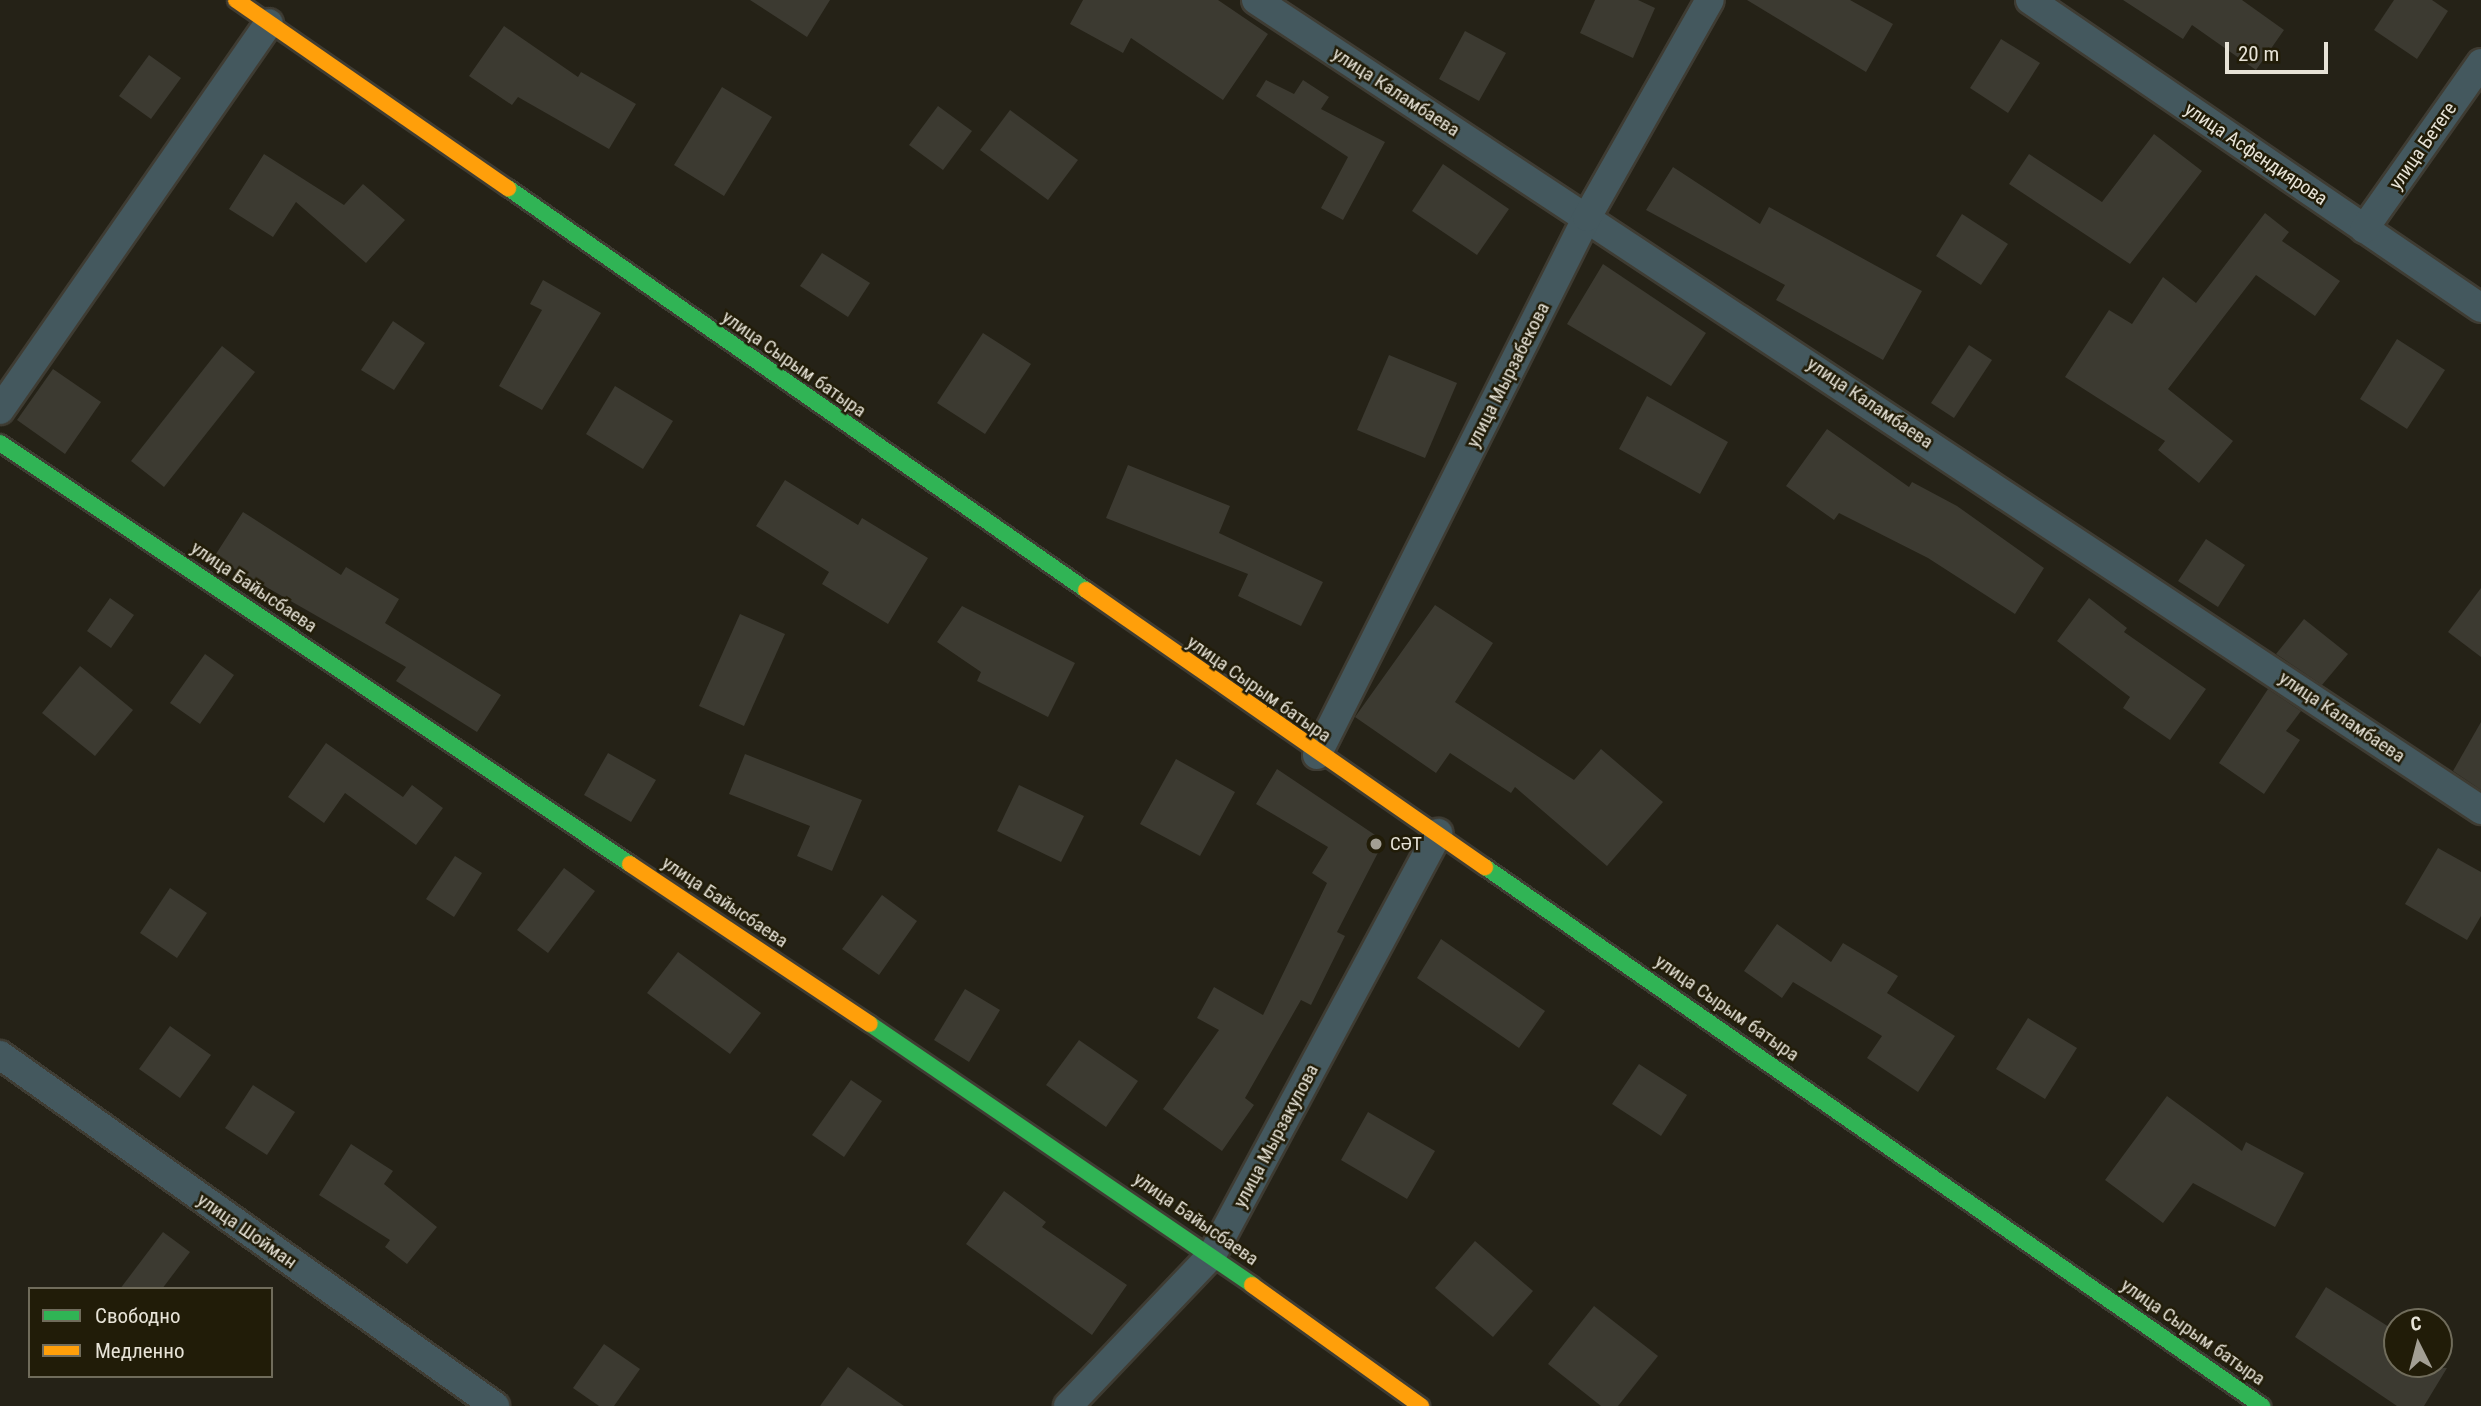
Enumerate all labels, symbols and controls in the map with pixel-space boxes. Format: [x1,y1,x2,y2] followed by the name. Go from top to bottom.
[2229,28,2332,72] scale bar
[1328,42,1464,142] street label: улица Каламбаева
[2238,42,2279,66] text: 20 m
[2180,98,2332,210] street label: улица Асфендиярова
[2385,98,2461,194] street label: улица Бетеге
[1462,299,1554,451] street label: улица Мырзабекова
[718,306,870,422] street label: улица Сырым батыра
[1803,352,1937,454] street label: улица Каламбаева
[187,536,321,638] street label: улица Байысбаева
[1183,631,1335,747] street label: улица Сырым батыра
[2275,666,2409,768] street label: улица Каламбаева
[1390,833,1422,855] place label: СƏТ
[1368,836,1384,852] marker: СƏТ
[658,851,792,953] street label: улица Байысбаева
[1651,950,1803,1066] street label: улица Сырым батыра
[1229,1060,1323,1212] street label: улица Мырзакулова
[1129,1167,1263,1271] street label: улица Байысбаева
[193,1188,301,1274] street label: улица Шойман
[2117,1274,2269,1390] street label: улица Сырым батыра
[28,1287,273,1378] legend
[95,1304,181,1328] text: Свободно
[2383,1308,2453,1378] north arrow
[2409,1312,2423,1336] text: С
[95,1339,184,1363] text: Медленно

